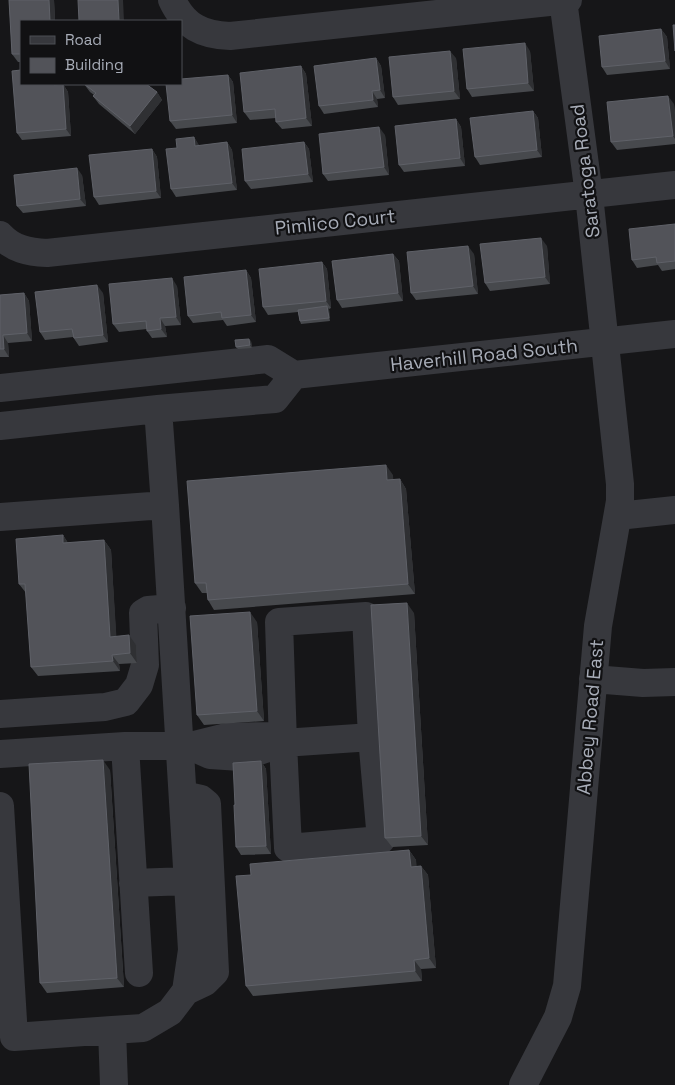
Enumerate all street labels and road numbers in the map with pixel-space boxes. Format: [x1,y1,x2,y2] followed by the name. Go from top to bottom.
[564,103,606,239] street label: Saratoga Road
[273,203,397,241] street label: Pimlico Court
[389,333,579,377] street label: Haverhill Road South
[571,638,609,796] street label: Abbey Road East

